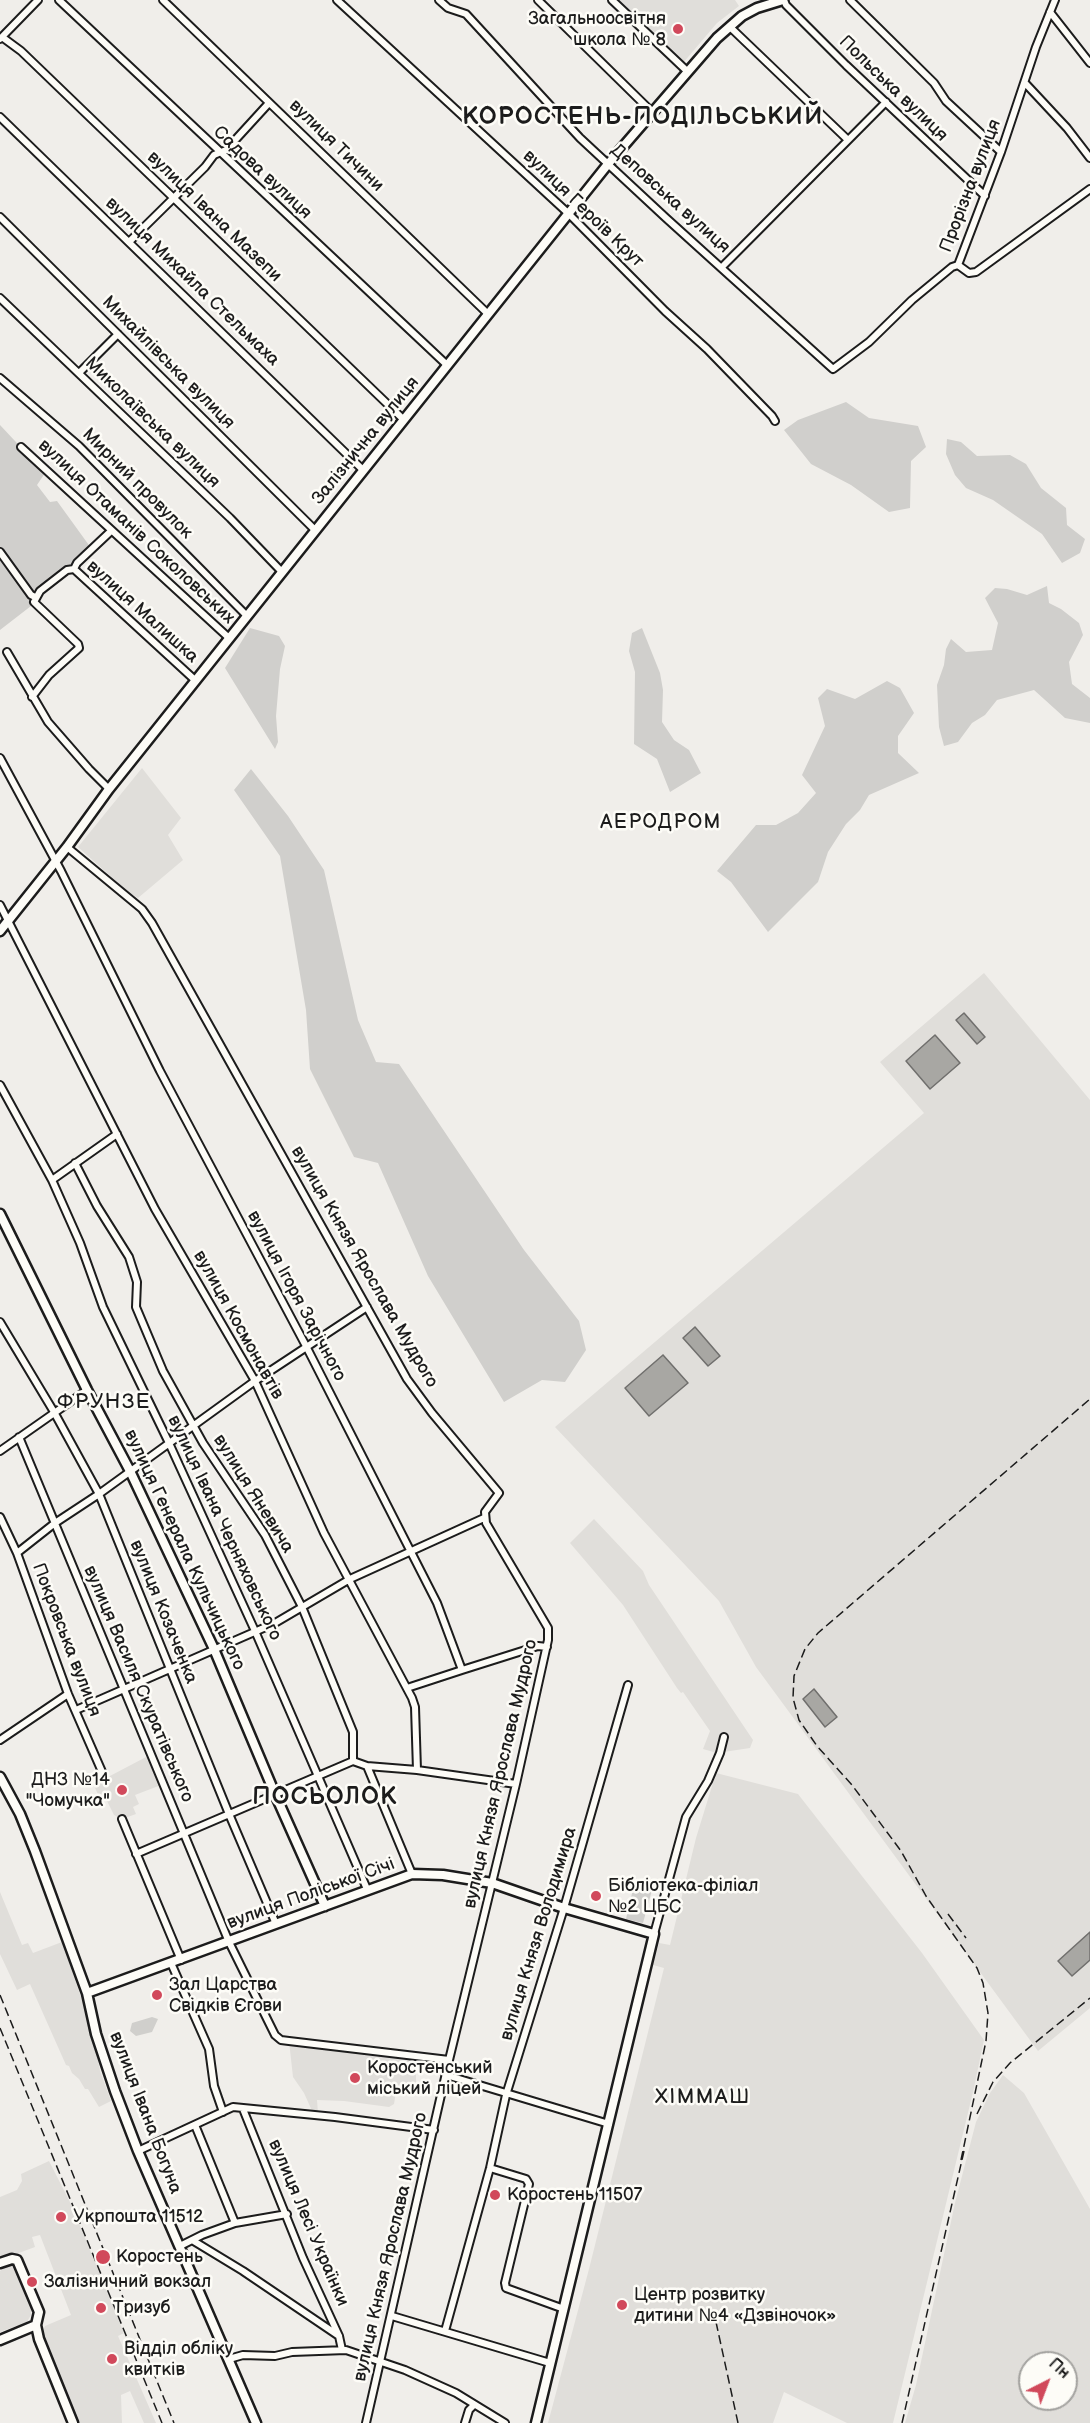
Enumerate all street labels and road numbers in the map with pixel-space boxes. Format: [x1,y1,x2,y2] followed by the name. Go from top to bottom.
[834,32,952,146] street label: Польська вулиця
[284,95,388,197] street label: вулиця Тичини
[936,117,1006,255] street label: Прорізна вулиця
[208,122,316,224] street label: Садова вулиця
[606,140,734,258] street label: Деповська вулиця
[518,146,648,272] street label: вулиця Героїв Крут
[142,147,286,287] street label: вулиця Івана Мазепи
[100,193,284,371] street label: вулиця Михайла Стельмаха
[97,292,239,434] street label: Михайлівська вулиця
[80,353,224,493] street label: Миколаївська вулиця
[308,373,424,509] street label: Залізнична вулиця
[77,424,197,544] street label: Мирний провулок
[33,435,239,629] street label: вулиця Отаманів Соколовських
[82,556,202,668] street label: вулиця Малишка
[286,1142,442,1392] street label: вулиця Князя Ярослава Мудрого
[242,1207,350,1385] street label: вулиця Ігоря Зарічного
[188,1247,288,1403] street label: вулиця Космонавтів
[162,1412,286,1644] street label: вулиця Івана Черняховського
[119,1426,249,1674] street label: вулиця Генерала Кульчицького
[208,1431,298,1557] street label: вулиця Яневича
[124,1537,202,1687] street label: вулиця Козаченка
[27,1560,105,1720] street label: Покровська вулиця
[78,1562,198,1806] street label: вулиця Василя Скуратівського
[460,1637,542,1911] street label: вулиця Князя Ярослава Мудрого
[496,1825,582,2043] street label: вулиця Князя Володимира
[224,1854,398,1934] street label: вулиця Поліської Січі
[104,2029,186,2197] street label: вулиця Івана Богуна
[350,2110,432,2384] street label: вулиця Князя Ярослава Мудрого
[263,2136,353,2310] street label: вулиця Лесі Українки

